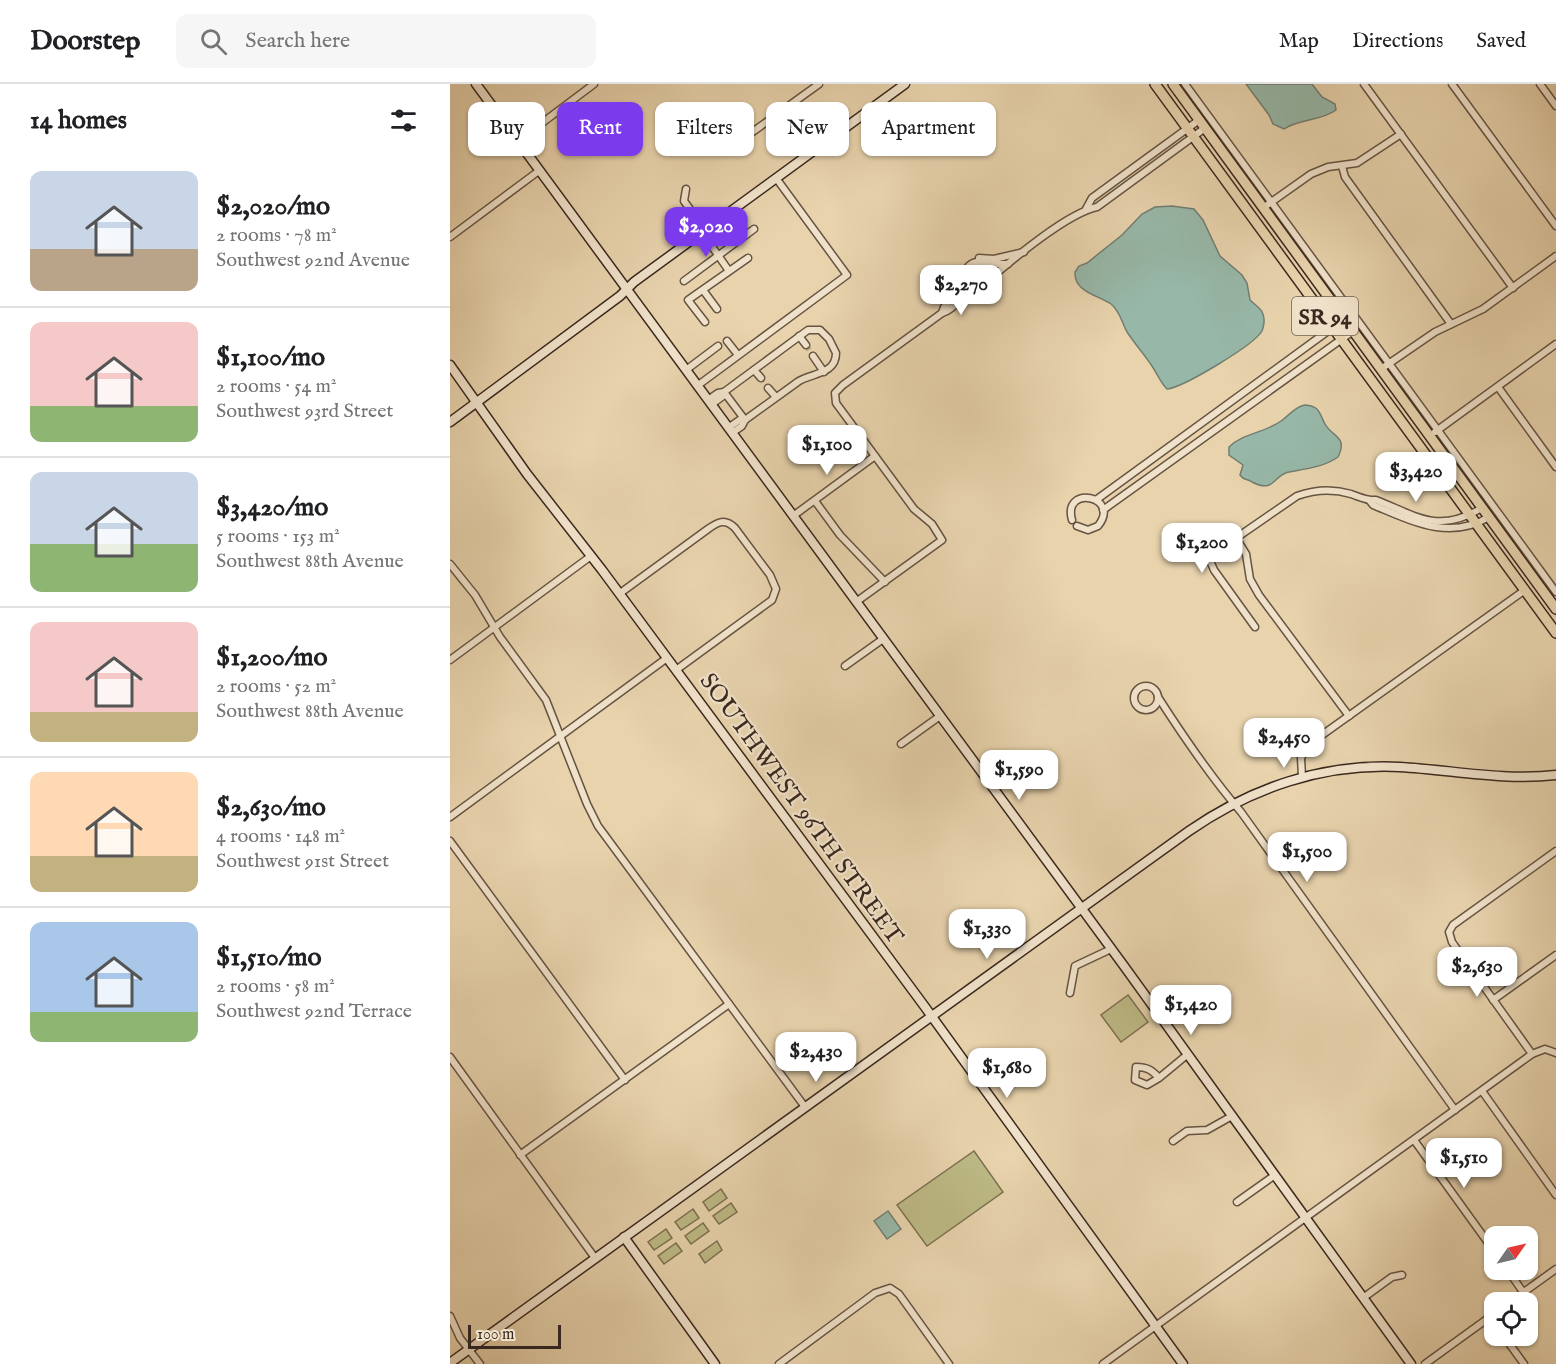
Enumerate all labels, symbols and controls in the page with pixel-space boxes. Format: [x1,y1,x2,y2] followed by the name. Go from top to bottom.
[176,14,596,68] search box
[30,24,140,59] text: Doorstep
[197,25,230,58] icon: search
[245,27,350,55] text: Search here
[1279,28,1319,55] text: Map
[1352,28,1443,55] text: Directions
[1476,28,1526,55] text: Saved
[468,102,545,156] chip: Buy
[557,102,643,156] chip: Rent
[655,102,754,156] chip: Filters
[766,102,849,156] chip: New
[861,102,996,156] chip: Apartment
[30,104,127,137] text: 14 homes
[387,104,420,137] icon: filters
[216,190,330,223] text: $2,020/mo
[78,195,150,267] icon: home
[657,207,755,258] pin: $2,020
[679,214,733,239] text: $2,020
[216,223,337,248] text: 2 rooms · 78 m²
[216,248,410,273] text: Southwest 92nd Avenue
[912,265,1010,316] pin: $2,270
[934,272,988,297] text: $2,270
[1292,297,1358,335] road number: SR 94
[216,341,325,374] text: $1,100/mo
[78,346,150,418] icon: home
[216,374,337,399] text: 2 rooms · 54 m²
[216,399,393,424] text: Southwest 93rd Street
[778,425,876,476] pin: $1,100
[802,432,852,457] text: $1,100
[1367,452,1465,503] pin: $3,420
[1389,459,1443,484] text: $3,420
[216,491,328,524] text: $3,420/mo
[78,496,150,568] icon: home
[1153,523,1251,574] pin: $1,200
[216,524,340,549] text: 5 rooms · 153 m²
[1176,530,1228,555] text: $1,200
[216,549,404,574] text: Southwest 88th Avenue
[216,641,328,674] text: $1,200/mo
[78,646,150,718] icon: home
[692,667,910,951] street label: SOUTHWEST 96TH STREET
[216,674,336,699] text: 2 rooms · 52 m²
[216,699,404,724] text: Southwest 88th Avenue
[1235,718,1333,769] pin: $2,450
[1258,725,1310,750] text: $2,450
[970,750,1068,801] pin: $1,590
[994,757,1044,782] text: $1,590
[216,791,326,824] text: $2,630/mo
[78,796,150,868] icon: home
[216,824,345,849] text: 4 rooms · 148 m²
[1258,832,1356,883] pin: $1,500
[1282,839,1332,864] text: $1,500
[216,849,389,874] text: Southwest 91st Street
[938,909,1036,960] pin: $1,330
[963,916,1011,941] text: $1,330
[216,941,322,974] text: $1,510/mo
[78,946,150,1018] icon: home
[1428,947,1526,998] pin: $2,630
[1451,954,1503,979] text: $2,630
[216,974,335,999] text: 2 rooms · 58 m²
[1142,985,1240,1036] pin: $1,420
[1164,992,1218,1017] text: $1,420
[216,999,412,1024] text: Southwest 92nd Terrace
[767,1032,865,1083] pin: $2,430
[789,1039,843,1064] text: $2,430
[958,1048,1056,1099] pin: $1,680
[982,1055,1032,1080] text: $1,680
[1415,1138,1513,1189] pin: $1,510
[1440,1145,1488,1170] text: $1,510
[1484,1226,1538,1280] north arrow
[1484,1226,1538,1346] map controls
[1484,1292,1538,1346] button: locate
[468,1322,561,1350] scale bar
[477,1325,514,1345] text: 100 m

